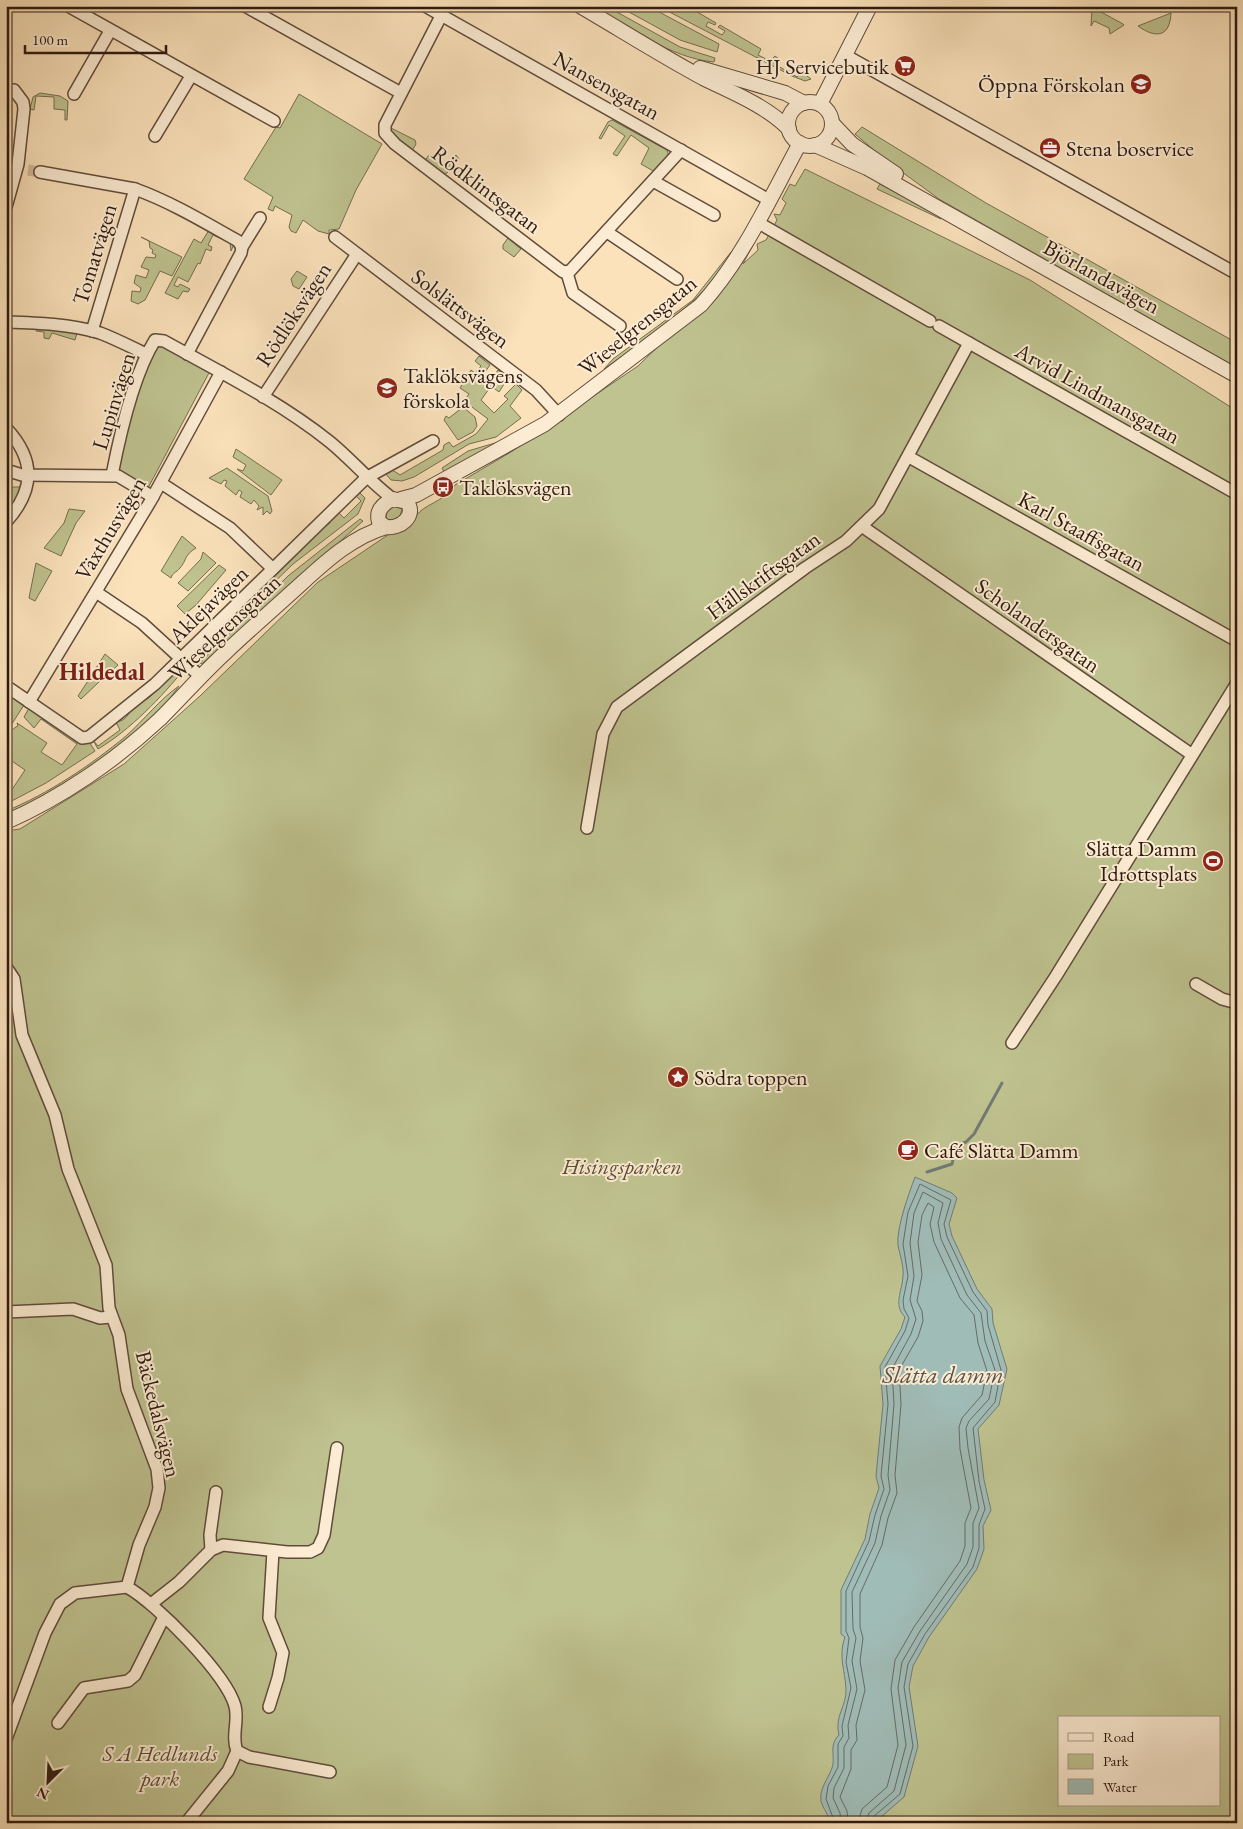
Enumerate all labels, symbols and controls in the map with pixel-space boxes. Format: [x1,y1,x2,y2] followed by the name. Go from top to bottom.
[25,22,166,54] scale bar
[32,30,69,49] text: 100 m
[548,44,666,127] street label: Nansensgatan
[755,52,890,81] place label: HJ Servicebutik
[893,54,917,78] supermarket icon: HJ Servicebutik
[978,70,1125,99] place label: Öppna Förskolan
[1129,72,1153,96] school or university icon: Öppna Förskolan
[1066,134,1194,163] place label: Stena boservice
[1038,136,1062,160] office icon: Stena boservice
[426,139,548,240] street label: Rödklintsgatan
[65,200,124,308] street label: Tomatvägen
[1038,232,1166,321] street label: Björlandavägen
[249,256,338,372] street label: Rödlöksvägen
[406,262,516,355] street label: Solslättsvägen
[572,268,703,382] street label: Wieselgrensgatan
[1009,336,1186,451] street label: Arvid Lindmansgatan
[85,349,142,453] street label: Lupinvägen
[403,361,523,415] place label: Taklöksvägens förskola
[375,376,399,400] school or university icon: Taklöksvägens förskola
[68,471,153,585] street label: Växthusvägen
[459,473,572,502] place label: Taklöksvägen
[431,475,455,499] bus stop icon: Taklöksvägen
[1013,485,1151,578] street label: Karl Staaffsgatan
[701,524,826,627] street label: Hällskriftsgatan
[161,559,255,650] street label: Aklejavägen
[162,567,287,687] street label: Wieselgrensgatan
[969,571,1106,680] street label: Scholandersgatan
[59,656,145,687] district label: Hildedal
[1086,834,1197,888] place label: Slätta Damm Idrottsplats
[1201,849,1225,873] sports icon: Slätta Damm Idrottsplats
[694,1063,808,1092] place label: Södra toppen
[666,1065,690,1089] place icon: Södra toppen
[924,1136,1079,1165] place label: Café Slätta Damm
[896,1138,920,1162] cafe icon: Café Slätta Damm
[561,1152,682,1181] park label: Hisingsparken
[129,1348,188,1481] street label: Bäckedalsvägen
[881,1359,1004,1390] water label: Slätta damm
[1058,1716,1220,1806] legend
[1103,1727,1135,1746] text: Road
[102,1739,218,1793] park label: S A Hedlunds park
[1103,1751,1130,1770] text: Park
[22,1756,72,1806] north arrow
[1103,1777,1137,1796] text: Water
[33,1783,52,1804] text: N

